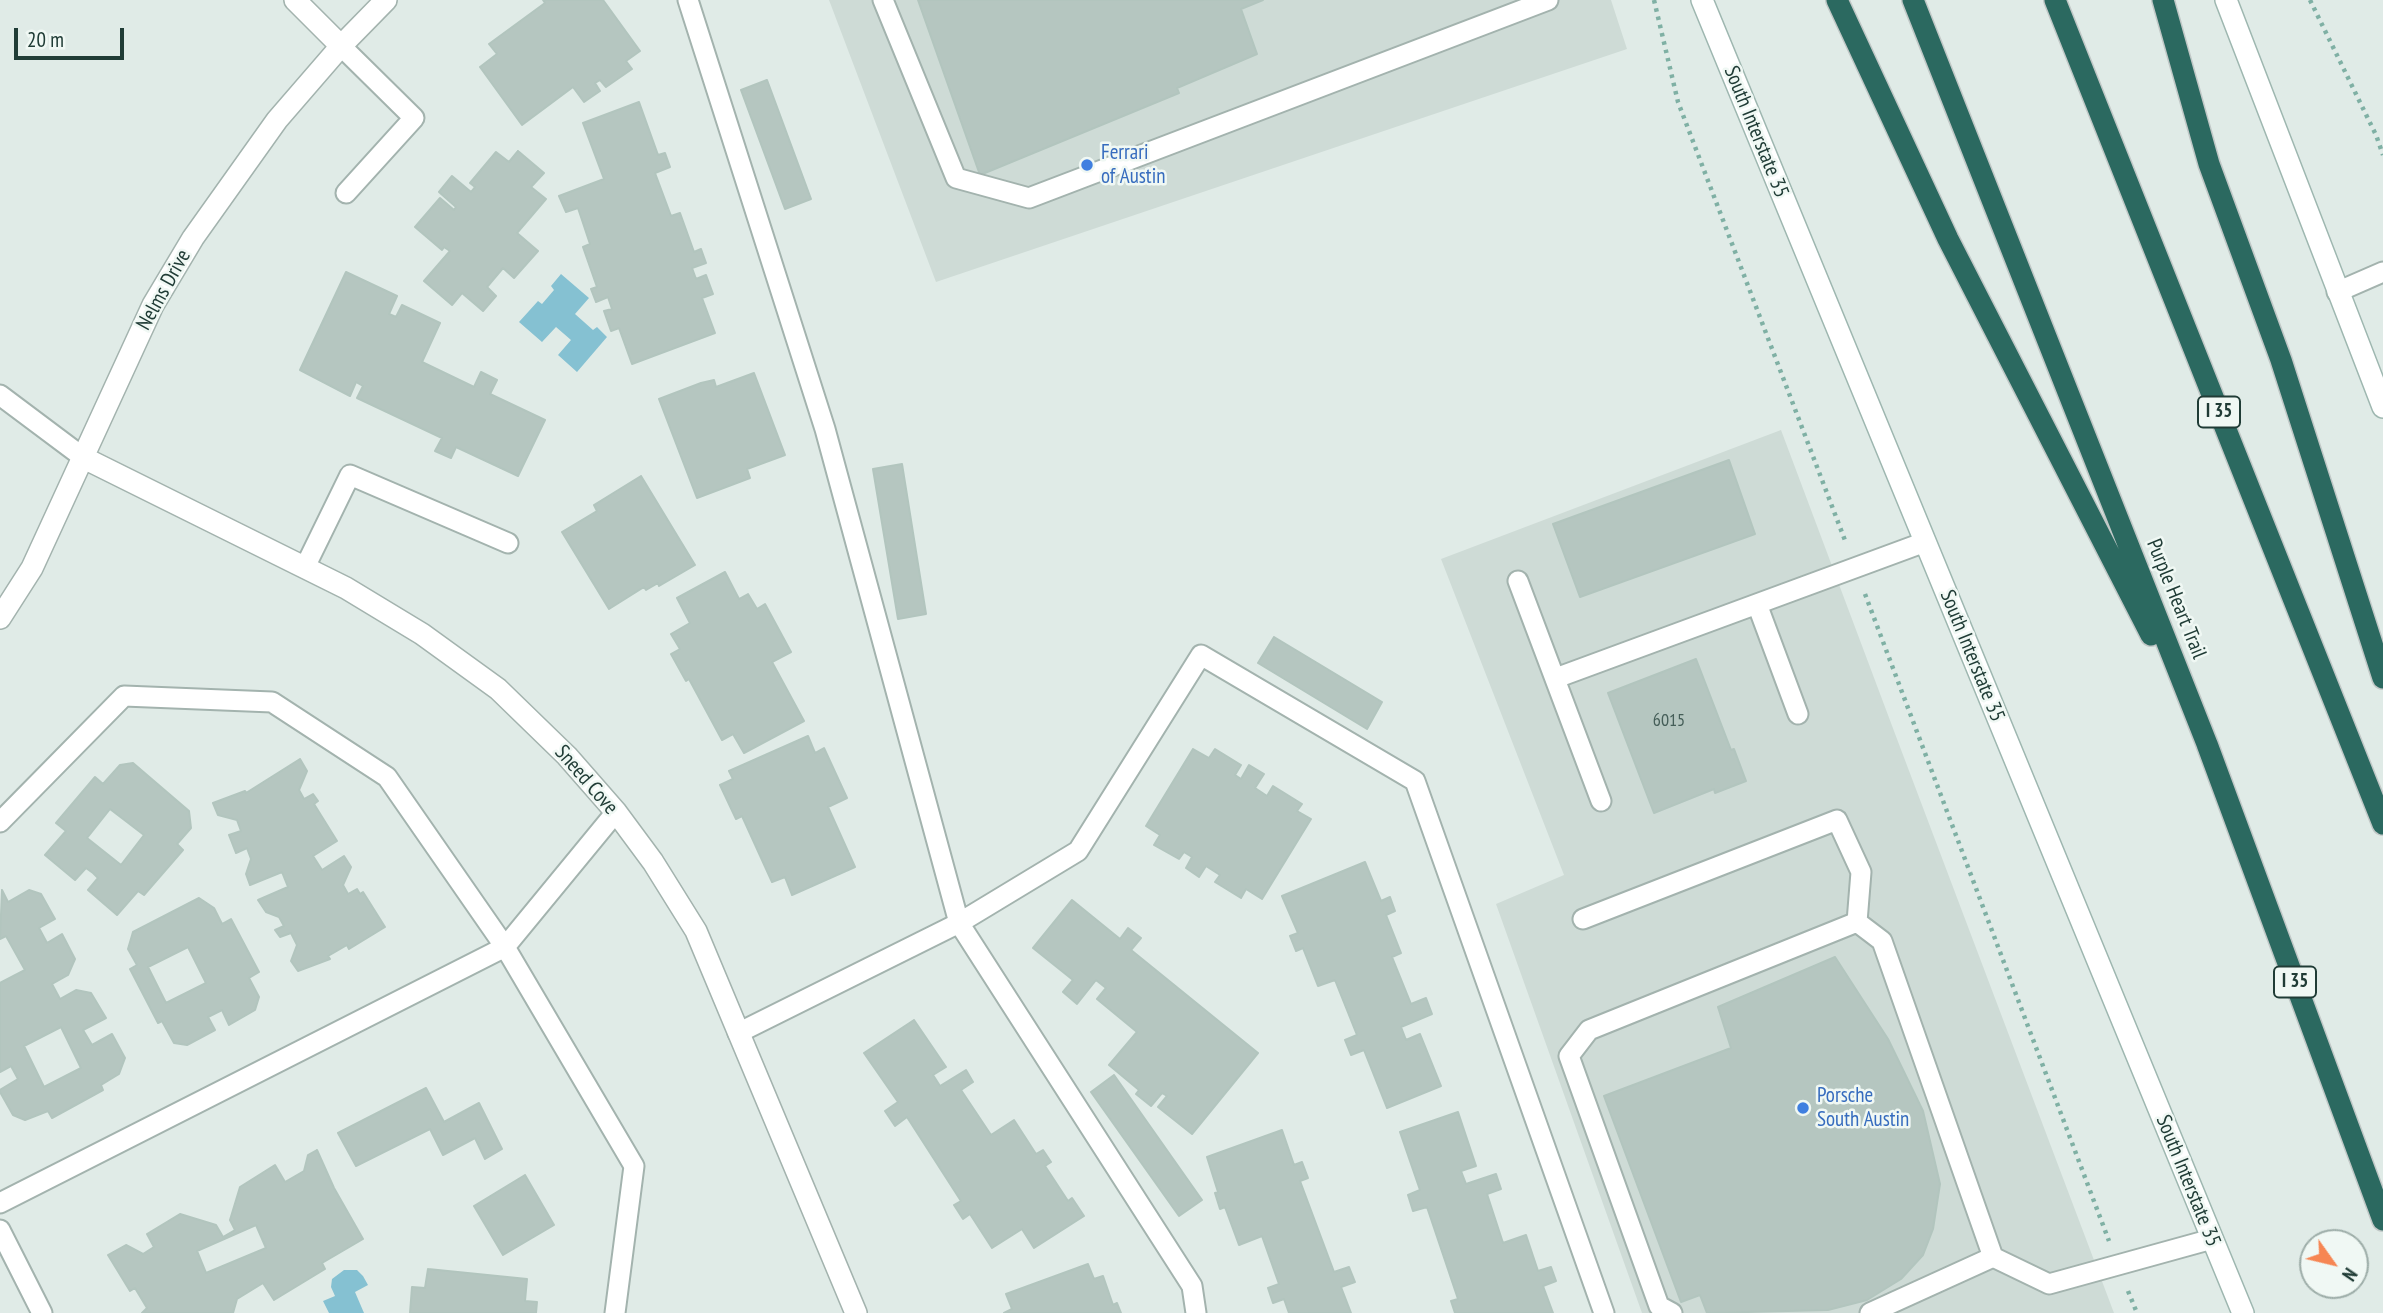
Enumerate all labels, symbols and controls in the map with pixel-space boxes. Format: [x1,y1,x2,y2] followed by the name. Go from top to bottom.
[18,14,128,58] scale bar
[27,26,64,53] text: 20 m
[1718,63,1794,201] street label: South Interstate 35
[1101,140,1165,190] place label: Ferrari of Austin
[1079,157,1095,173] marker: Ferrari of Austin
[132,245,196,335] street label: Nelms Drive
[2198,396,2240,428] road number: I 35
[2141,535,2211,663] street label: Purple Heart Trail
[1934,587,2010,725] street label: South Interstate 35
[1653,710,1685,732] house number: 6015
[549,740,623,820] street label: Sneed Cove
[2274,966,2316,998] road number: I 35
[1817,1083,1909,1133] place label: Porsche South Austin
[1795,1100,1811,1116] marker: Porsche South Austin
[2150,1112,2226,1250] street label: South Interstate 35
[2299,1229,2369,1299] north arrow
[2337,1264,2363,1286] text: N

